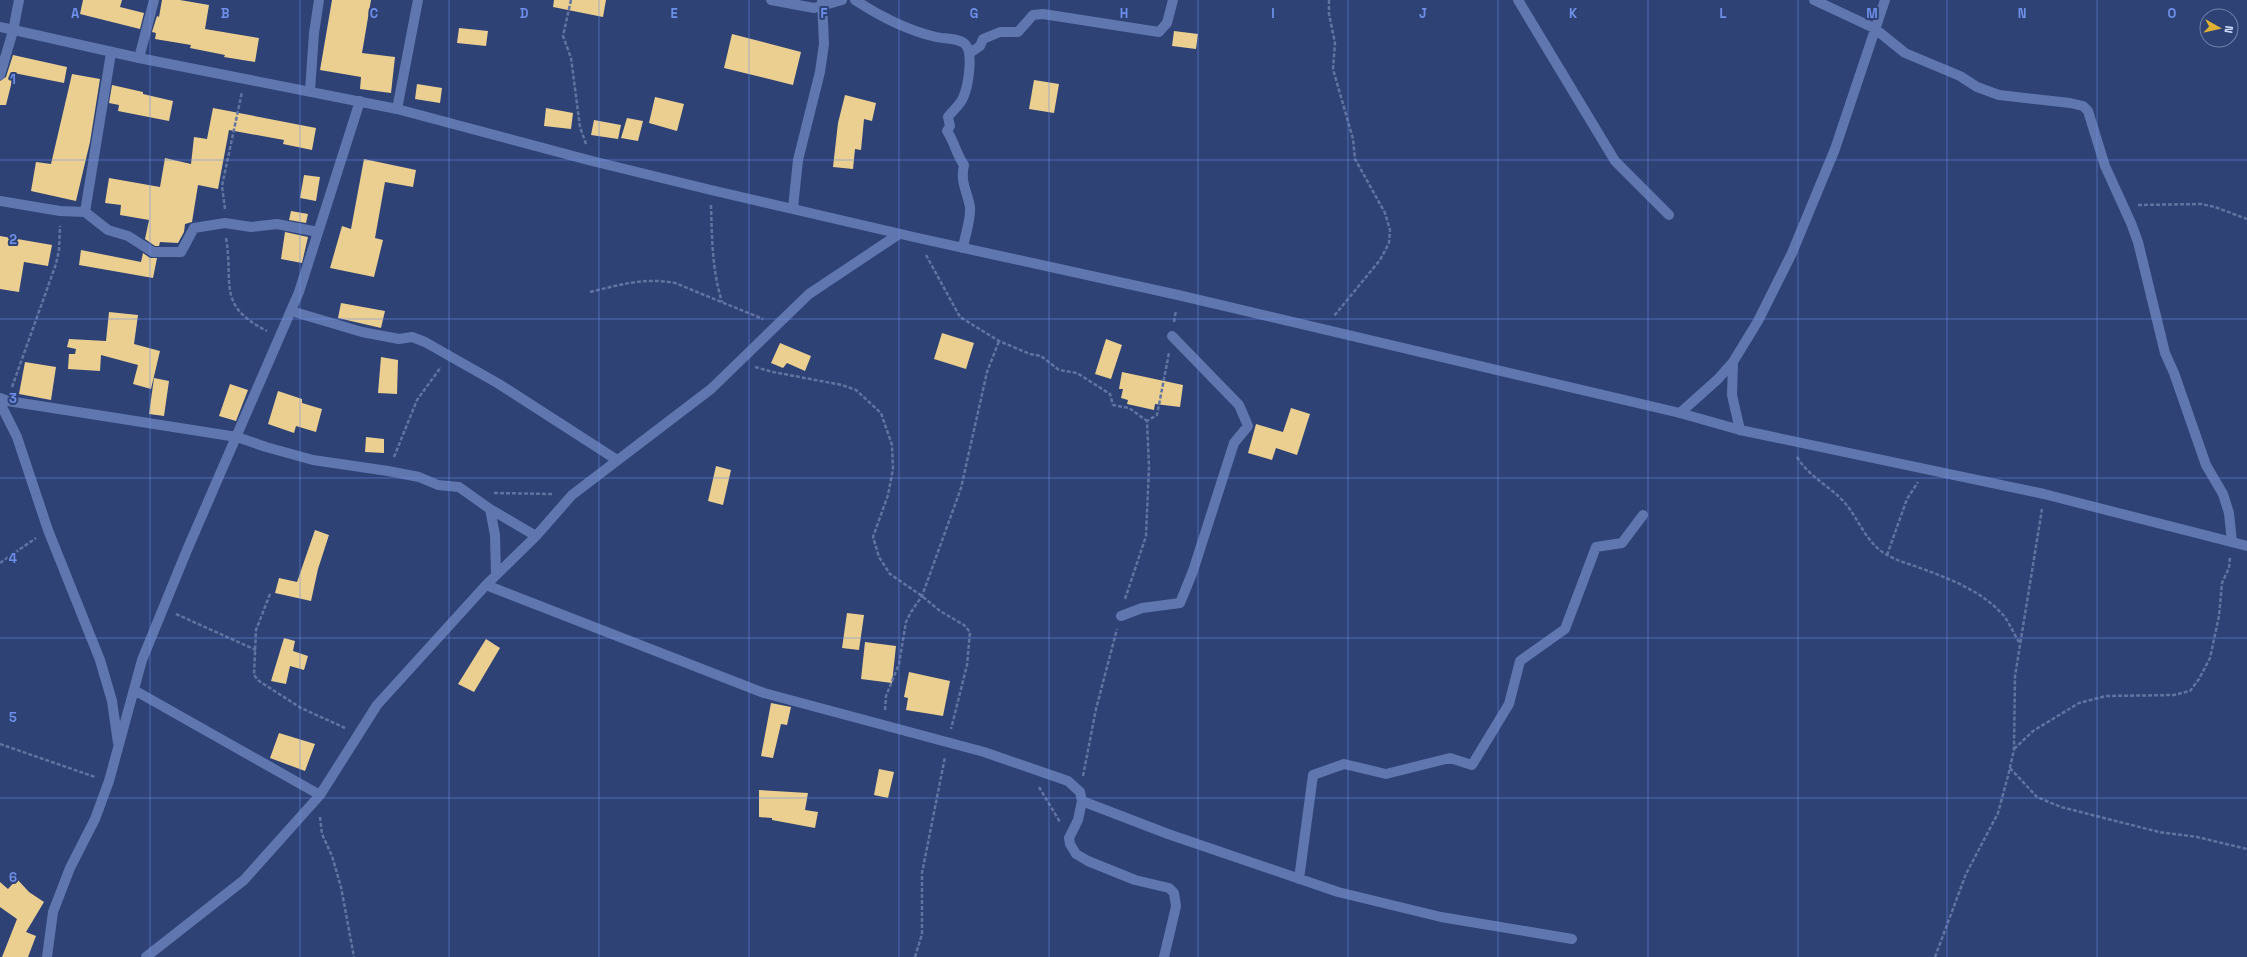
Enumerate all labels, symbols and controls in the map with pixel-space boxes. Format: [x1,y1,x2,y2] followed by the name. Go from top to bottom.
[71,5,80,22] text: A
[221,5,230,22] text: B
[370,5,378,22] text: C
[520,5,529,22] text: D
[670,5,678,22] text: E
[821,5,828,22] text: F
[970,5,978,22] text: G
[1120,5,1128,22] text: H
[1271,5,1275,22] text: I
[1419,5,1427,22] text: J
[1569,5,1578,22] text: K
[1719,5,1727,22] text: L
[1866,5,1878,22] text: M
[2018,5,2026,22] text: N
[2168,5,2177,22] text: O
[2199,8,2239,48] north arrow
[2221,25,2236,34] text: N
[10,71,16,88] text: 1
[9,231,17,248] text: 2
[9,390,17,407] text: 3
[9,550,17,567] text: 4
[9,709,17,726] text: 5
[9,869,17,886] text: 6

